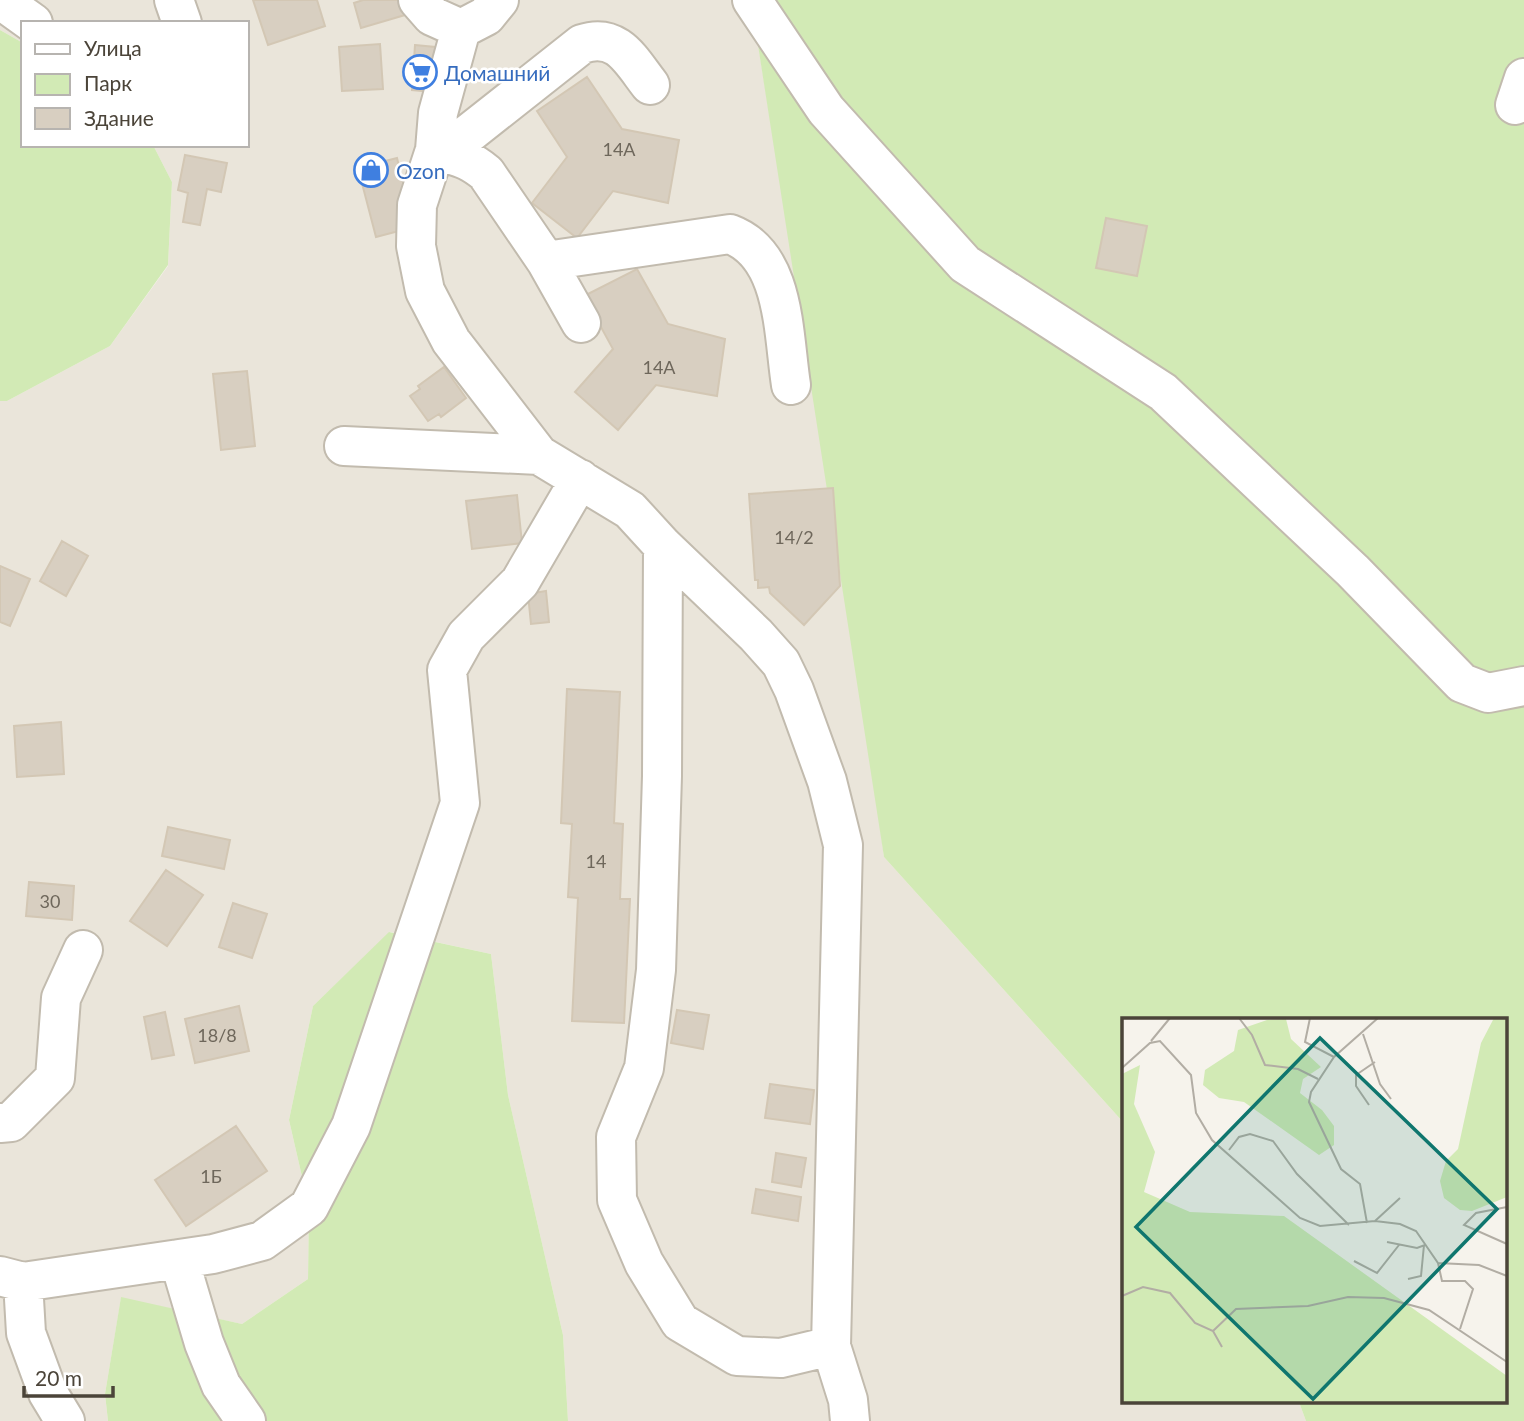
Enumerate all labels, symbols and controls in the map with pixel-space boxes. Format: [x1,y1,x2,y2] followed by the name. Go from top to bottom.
[21,21,248,147] legend
[84,35,142,60] text: Улица
[401,53,439,91] supermarket icon: Домашний
[444,60,550,85] place label: Домашний
[84,70,132,95] text: Парк
[84,105,154,130] text: Здание
[602,138,636,160] house number: 14А
[352,151,390,189] shop icon: Ozon
[396,158,446,183] place label: Ozon
[642,356,676,378] house number: 14А
[774,526,814,548] house number: 14/2
[586,850,606,872] house number: 14
[40,890,60,912] house number: 30
[1122,1018,1506,1404] inset map
[197,1024,237,1046] house number: 18/8
[200,1165,222,1187] house number: 1Б
[24,1354,114,1398] scale bar
[35,1365,82,1390] text: 20 m

